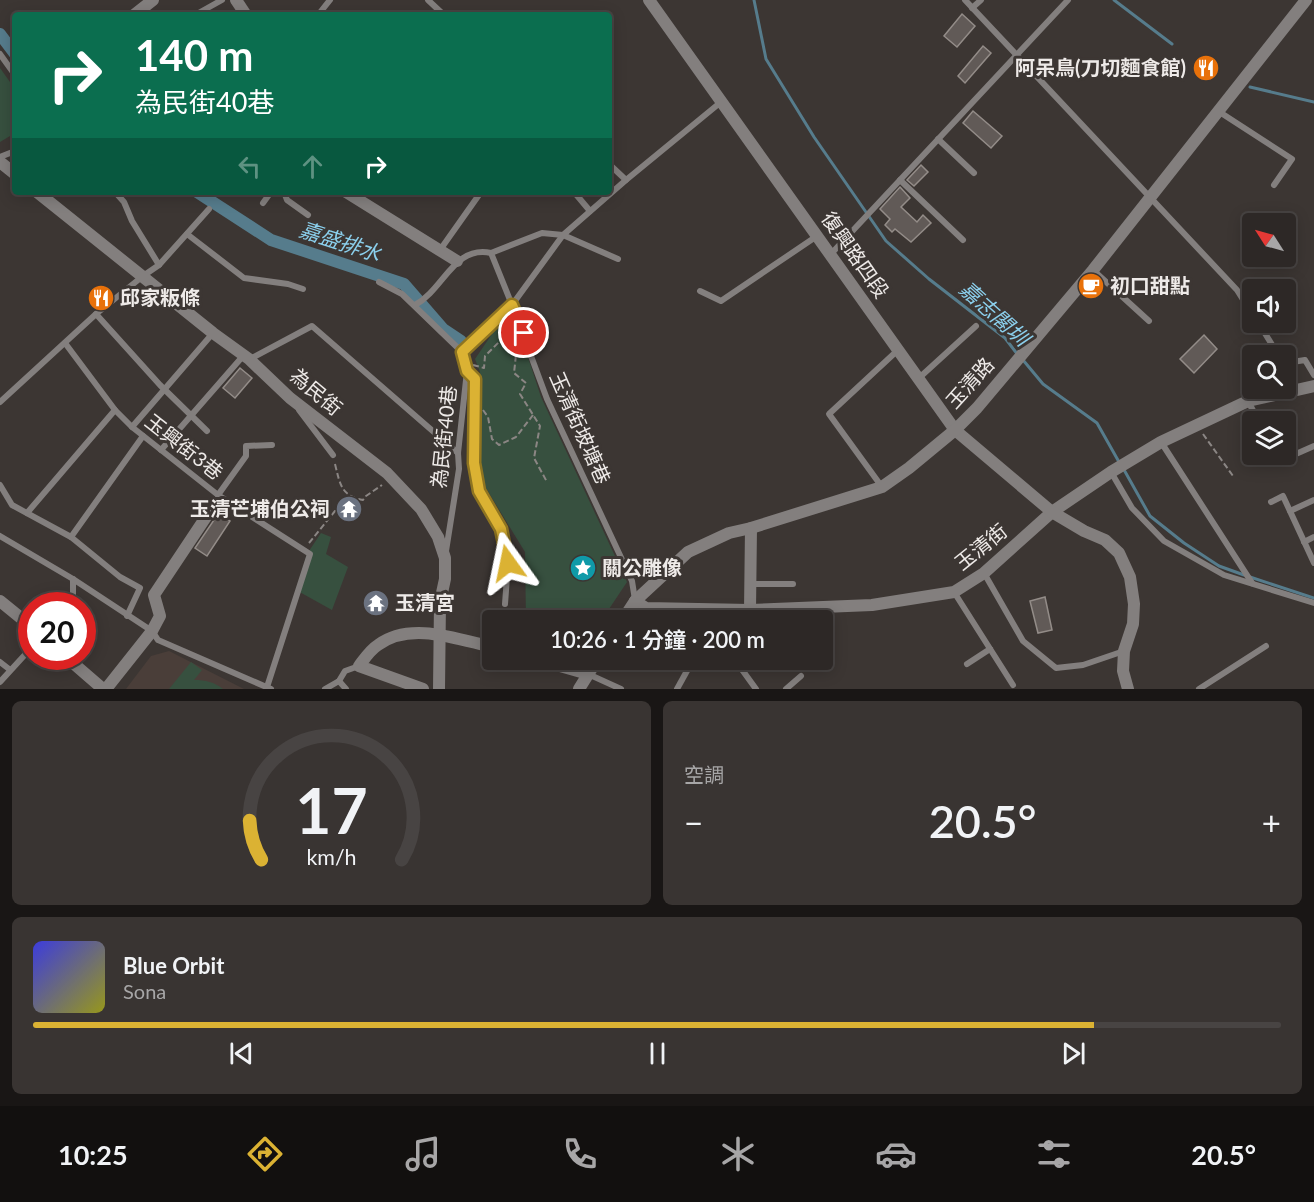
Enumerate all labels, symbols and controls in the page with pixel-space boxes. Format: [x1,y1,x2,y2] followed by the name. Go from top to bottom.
[135,30,253,80] text: 140 m
[36,36,114,114] icon: right
[1191,53,1221,83] restaurant icon: 阿呆鳥(刀切麵食館)
[1015,55,1186,79] place label: 阿呆鳥(刀切麵食館)
[135,85,274,118] text: 為民街40巷
[233,150,266,183] icon: left
[296,150,329,183] icon: ahead
[359,150,392,183] icon: right
[817,207,894,302] street label: 復興路四段
[1242,213,1296,267] north arrow
[1242,213,1296,465] map controls
[297,216,385,266] water label: 嘉盛排水
[1076,271,1106,301] cafe icon: 初口甜點
[1110,273,1190,297] place label: 初口甜點
[955,275,1037,352] water label: 嘉志閣圳
[1242,279,1296,333] button: sound
[86,283,116,313] restaurant icon: 邱家粄條
[120,285,200,309] place label: 邱家粄條
[498,307,549,358] pin
[507,316,540,349] icon: arrive
[1242,345,1296,399] button: search
[940,352,998,413] street label: 玉清路
[286,363,347,420] street label: 為民街
[546,368,616,487] street label: 玉清街坡塘巷
[426,384,460,489] street label: 為民街40巷
[141,409,228,484] street label: 玉興街3巷
[1242,411,1296,465] button: layers
[334,494,364,524] temple icon: 玉清芒埔伯公祠
[190,496,330,520] place label: 玉清芒埔伯公祠
[950,518,1011,574] street label: 玉清街
[476,531,540,595] position arrow
[568,553,598,583] place icon: 關公雕像
[602,555,682,579] place label: 關公雕像
[361,588,391,618] temple icon: 玉清宮
[395,590,455,614] place label: 玉清宮
[18,592,96,670] speed limit sign: 20
[550,626,765,653] text: 10:26 · 1 分鐘 · 200 m
[684,762,724,786] text: 空調
[295,772,368,847] text: 17
[929,794,1036,848] text: 20.5°
[684,802,703,842] text: −
[1262,802,1281,842] text: +
[306,844,357,870] text: km/h
[123,952,224,979] text: Blue Orbit
[123,979,166,1003] text: Sona
[225,1037,258,1070] icon: previous
[641,1037,674,1070] icon: pause
[1057,1037,1090,1070] icon: next
[244,1133,286,1175] icon: directions
[402,1133,444,1175] icon: music
[559,1133,601,1175] icon: phone
[717,1133,759,1175] icon: climate
[875,1133,917,1175] icon: car
[1033,1133,1075,1175] icon: filters
[58,1138,128,1171] text: 10:25
[1191,1138,1256,1171] text: 20.5°

